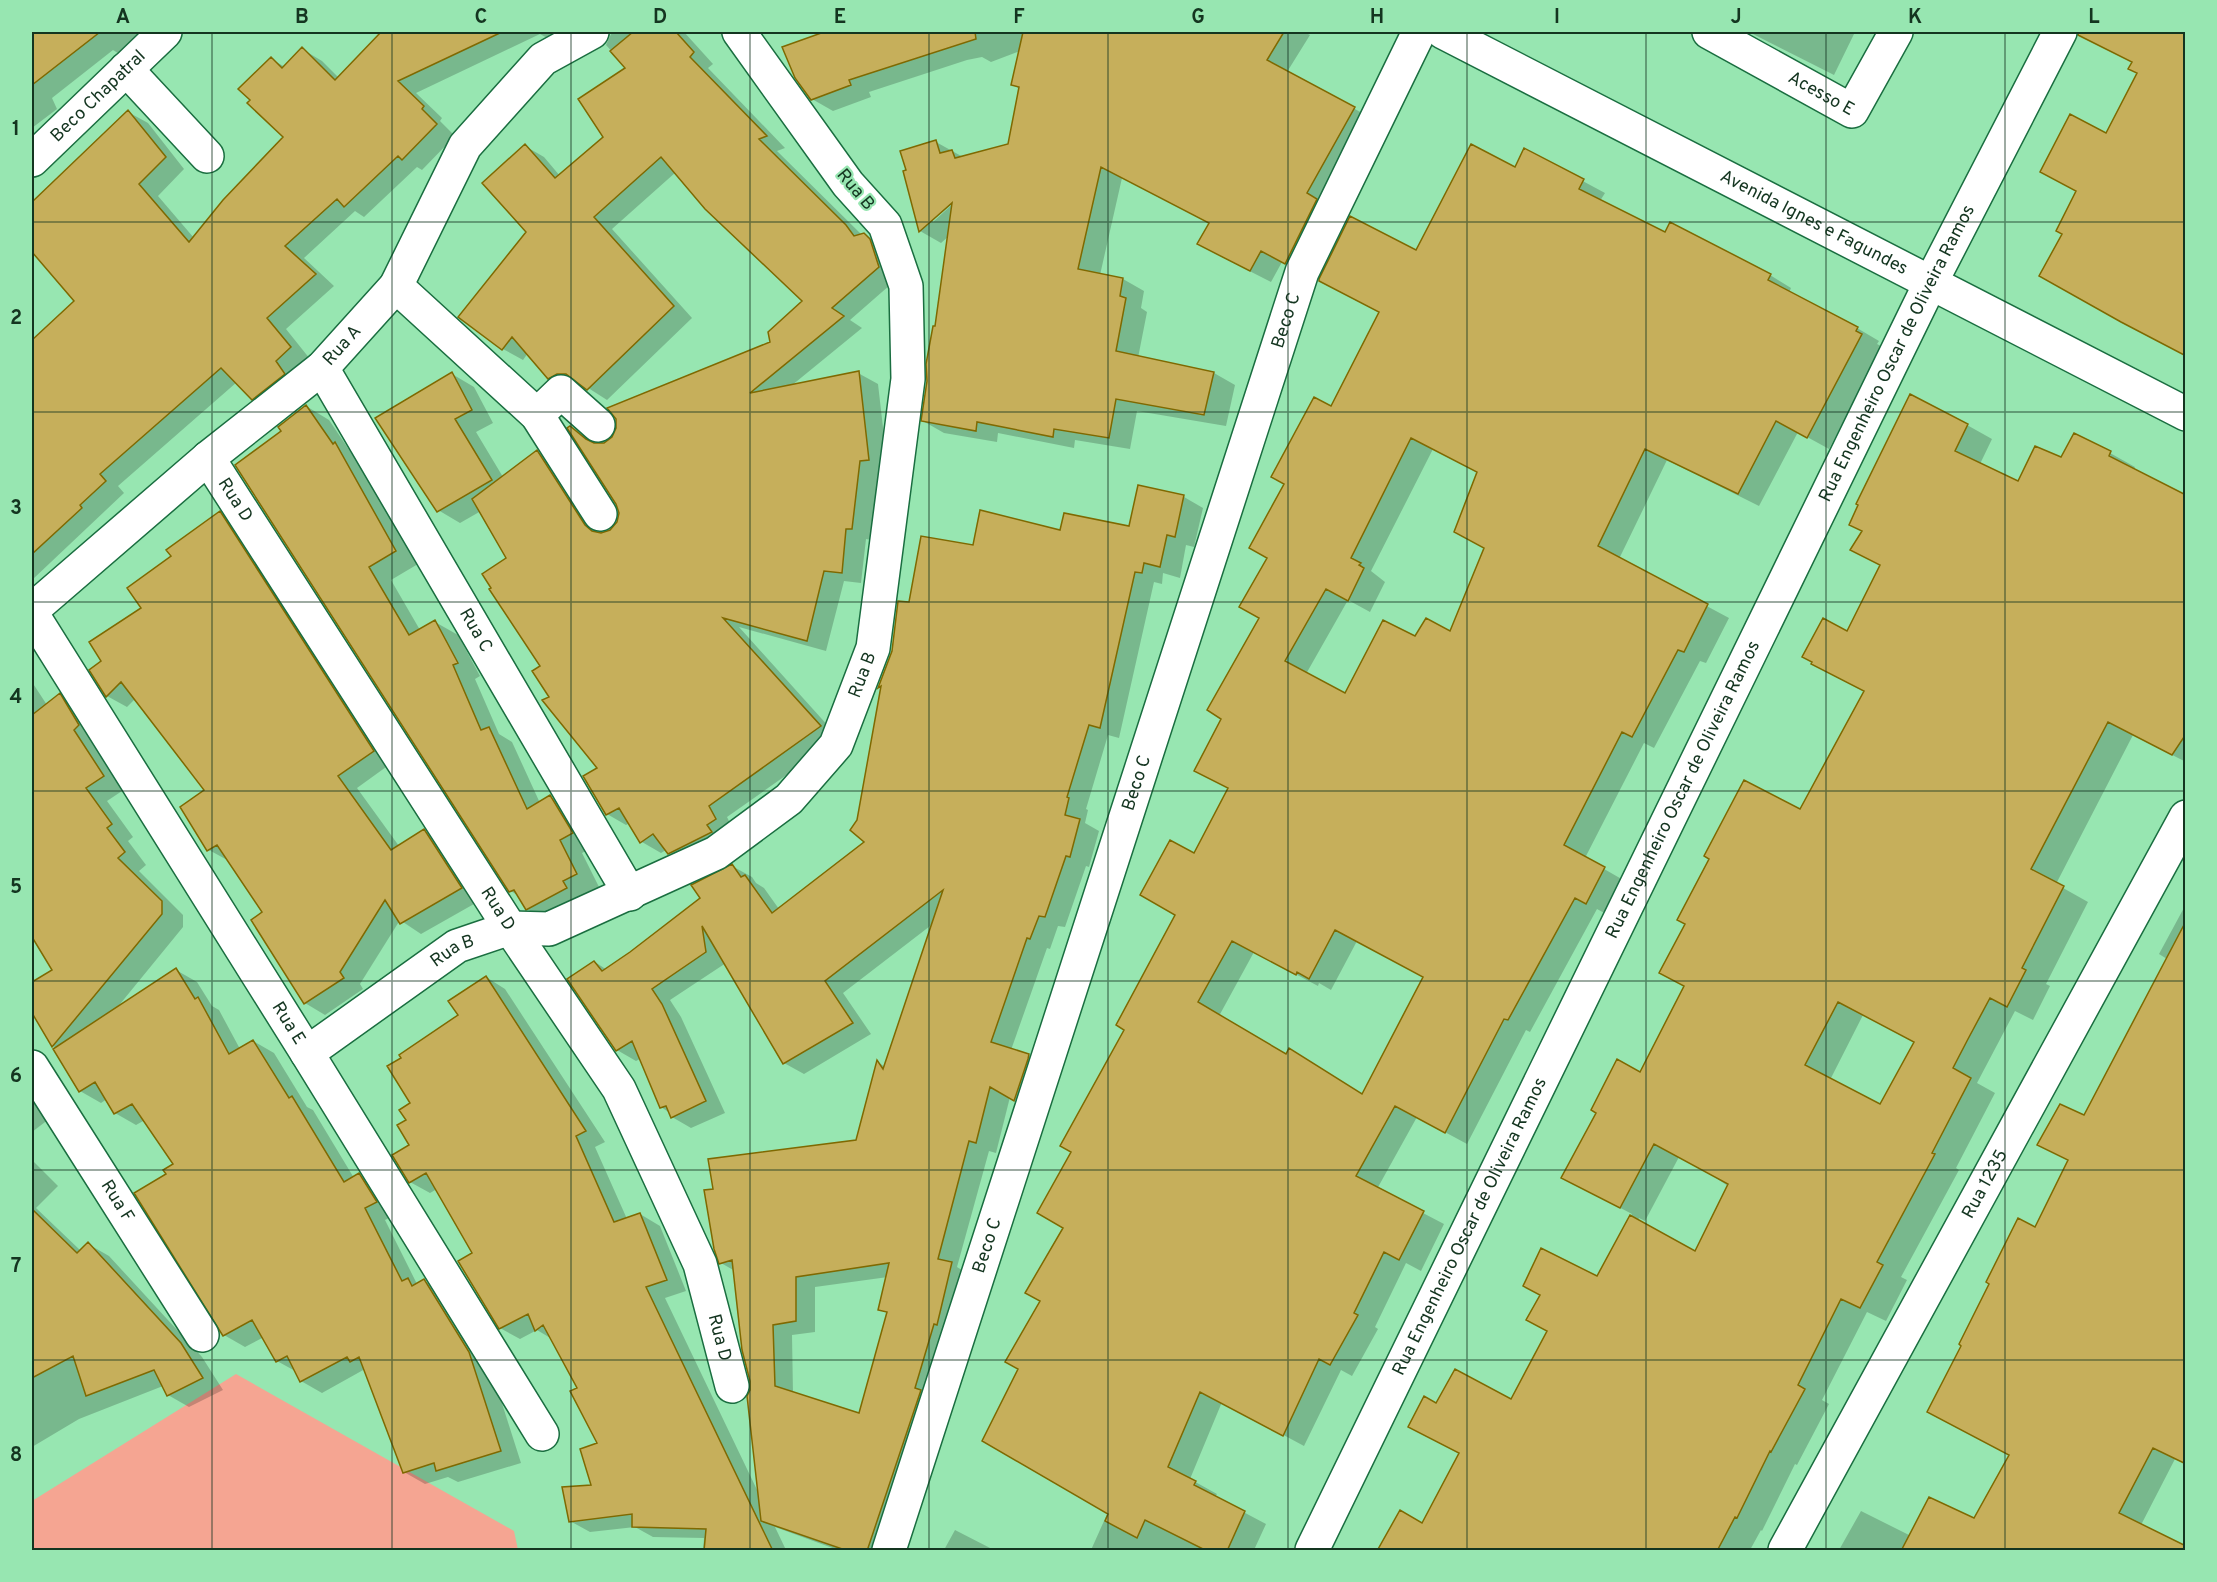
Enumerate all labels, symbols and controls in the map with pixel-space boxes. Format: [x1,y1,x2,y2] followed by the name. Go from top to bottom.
[116,5,130,31] text: A
[295,5,309,31] text: B
[475,5,487,31] text: C
[653,5,667,31] text: D
[834,5,846,31] text: E
[1013,5,1025,31] text: F
[1191,5,1205,31] text: G
[1370,5,1384,31] text: H
[1554,5,1560,31] text: I
[1730,5,1742,31] text: J
[1908,5,1922,31] text: K
[2088,5,2100,31] text: L
[46,45,151,147] street label: Beco Chapatral
[1784,66,1858,121] street label: Acesso E
[12,117,20,143] text: 1
[831,164,879,216] street label: Rua B
[1716,165,1912,280] street label: Avenida Ignes e Fagundes
[1814,201,1980,506] street label: Rua Engenheiro Oscar de Oliveira Ramos
[1267,290,1306,351] street label: Beco C
[10,306,22,332] text: 2
[318,320,367,371] street label: Rua A
[212,474,258,526] street label: Rua D
[10,496,22,522] text: 3
[454,604,497,657] street label: Rua C
[1601,637,1766,942] street label: Rua Engenheiro Oscar de Oliveira Ramos
[843,649,882,701] street label: Rua B
[10,685,22,711] text: 4
[1117,752,1157,814] street label: Beco C
[10,875,22,901] text: 5
[475,883,520,935] street label: Rua D
[426,929,477,973] street label: Rua B
[266,998,310,1049] street label: Rua E
[10,1064,22,1090] text: 6
[1387,1074,1552,1379] street label: Rua Engenheiro Oscar de Oliveira Ramos
[1957,1146,2013,1223] street label: Rua 1235
[95,1176,139,1227] street label: Rua F
[968,1215,1007,1276] street label: Beco C
[11,1254,21,1280] text: 7
[702,1311,737,1364] street label: Rua D
[10,1443,22,1469] text: 8

